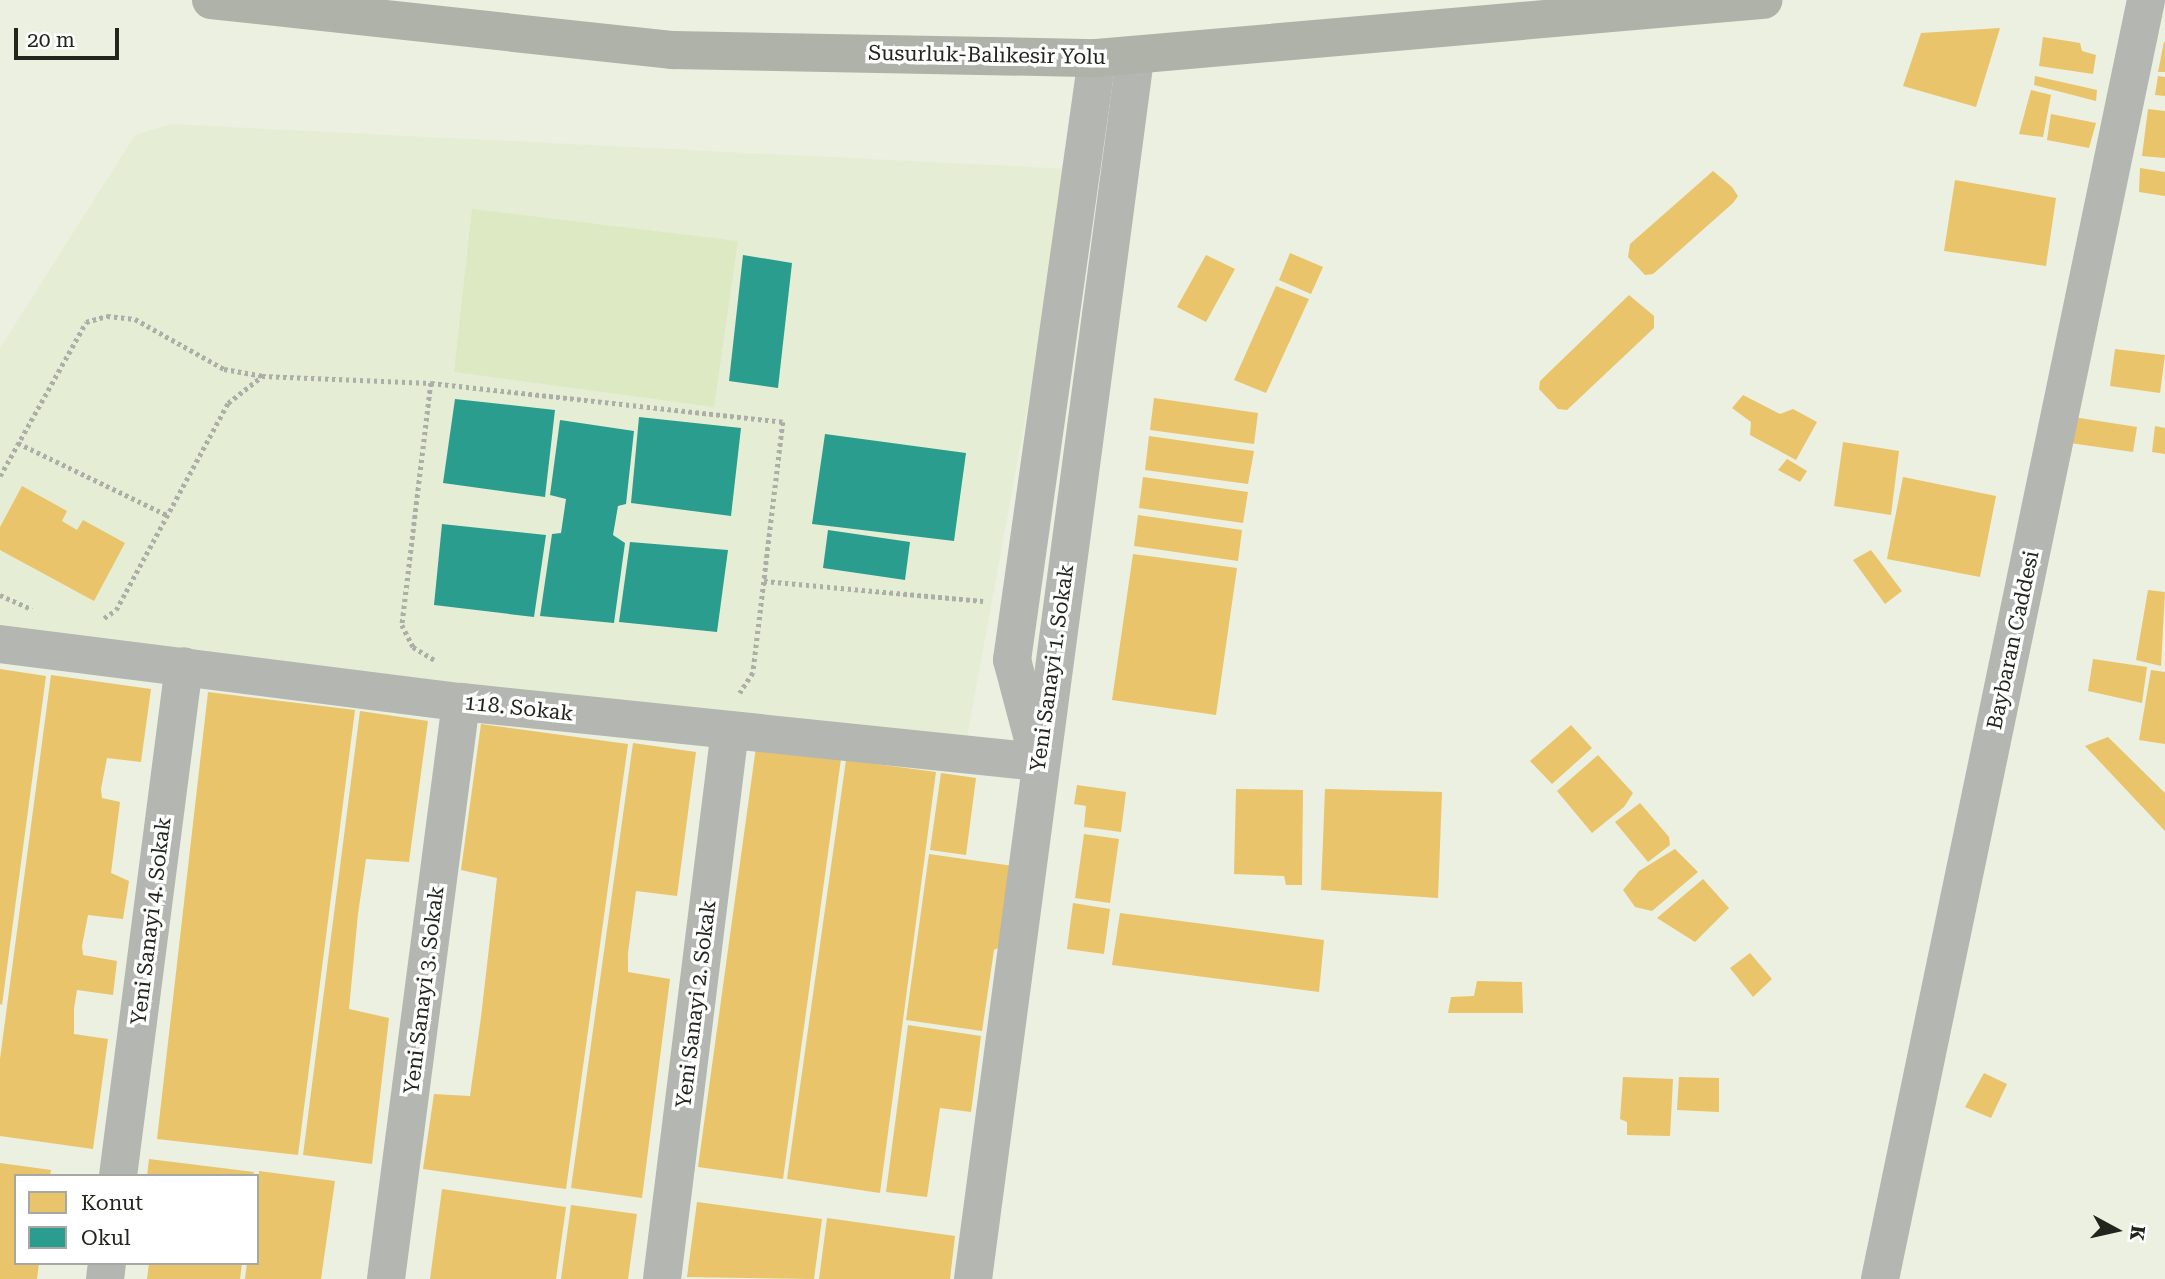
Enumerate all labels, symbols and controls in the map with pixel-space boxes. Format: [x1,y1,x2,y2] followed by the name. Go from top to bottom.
[18,14,122,58] scale bar
[27,28,75,52] text: 20 m
[868,40,1106,70] street label: Susurluk-Balıkesir Yolu
[1982,548,2044,732] street label: Baybaran Caddesi
[1025,563,1079,773] street label: Yeni Sanayi 1. Sokak
[463,690,575,726] street label: 118. Sokak
[126,816,176,1026] street label: Yeni Sanayi 4. Sokak
[399,885,449,1095] street label: Yeni Sanayi 3. Sokak
[671,899,721,1109] street label: Yeni Sanayi 2. Sokak
[14,1174,259,1265] legend
[81,1191,143,1215] text: Konut
[2081,1195,2151,1265] north arrow
[2125,1224,2150,1242] text: K
[81,1226,130,1250] text: Okul

